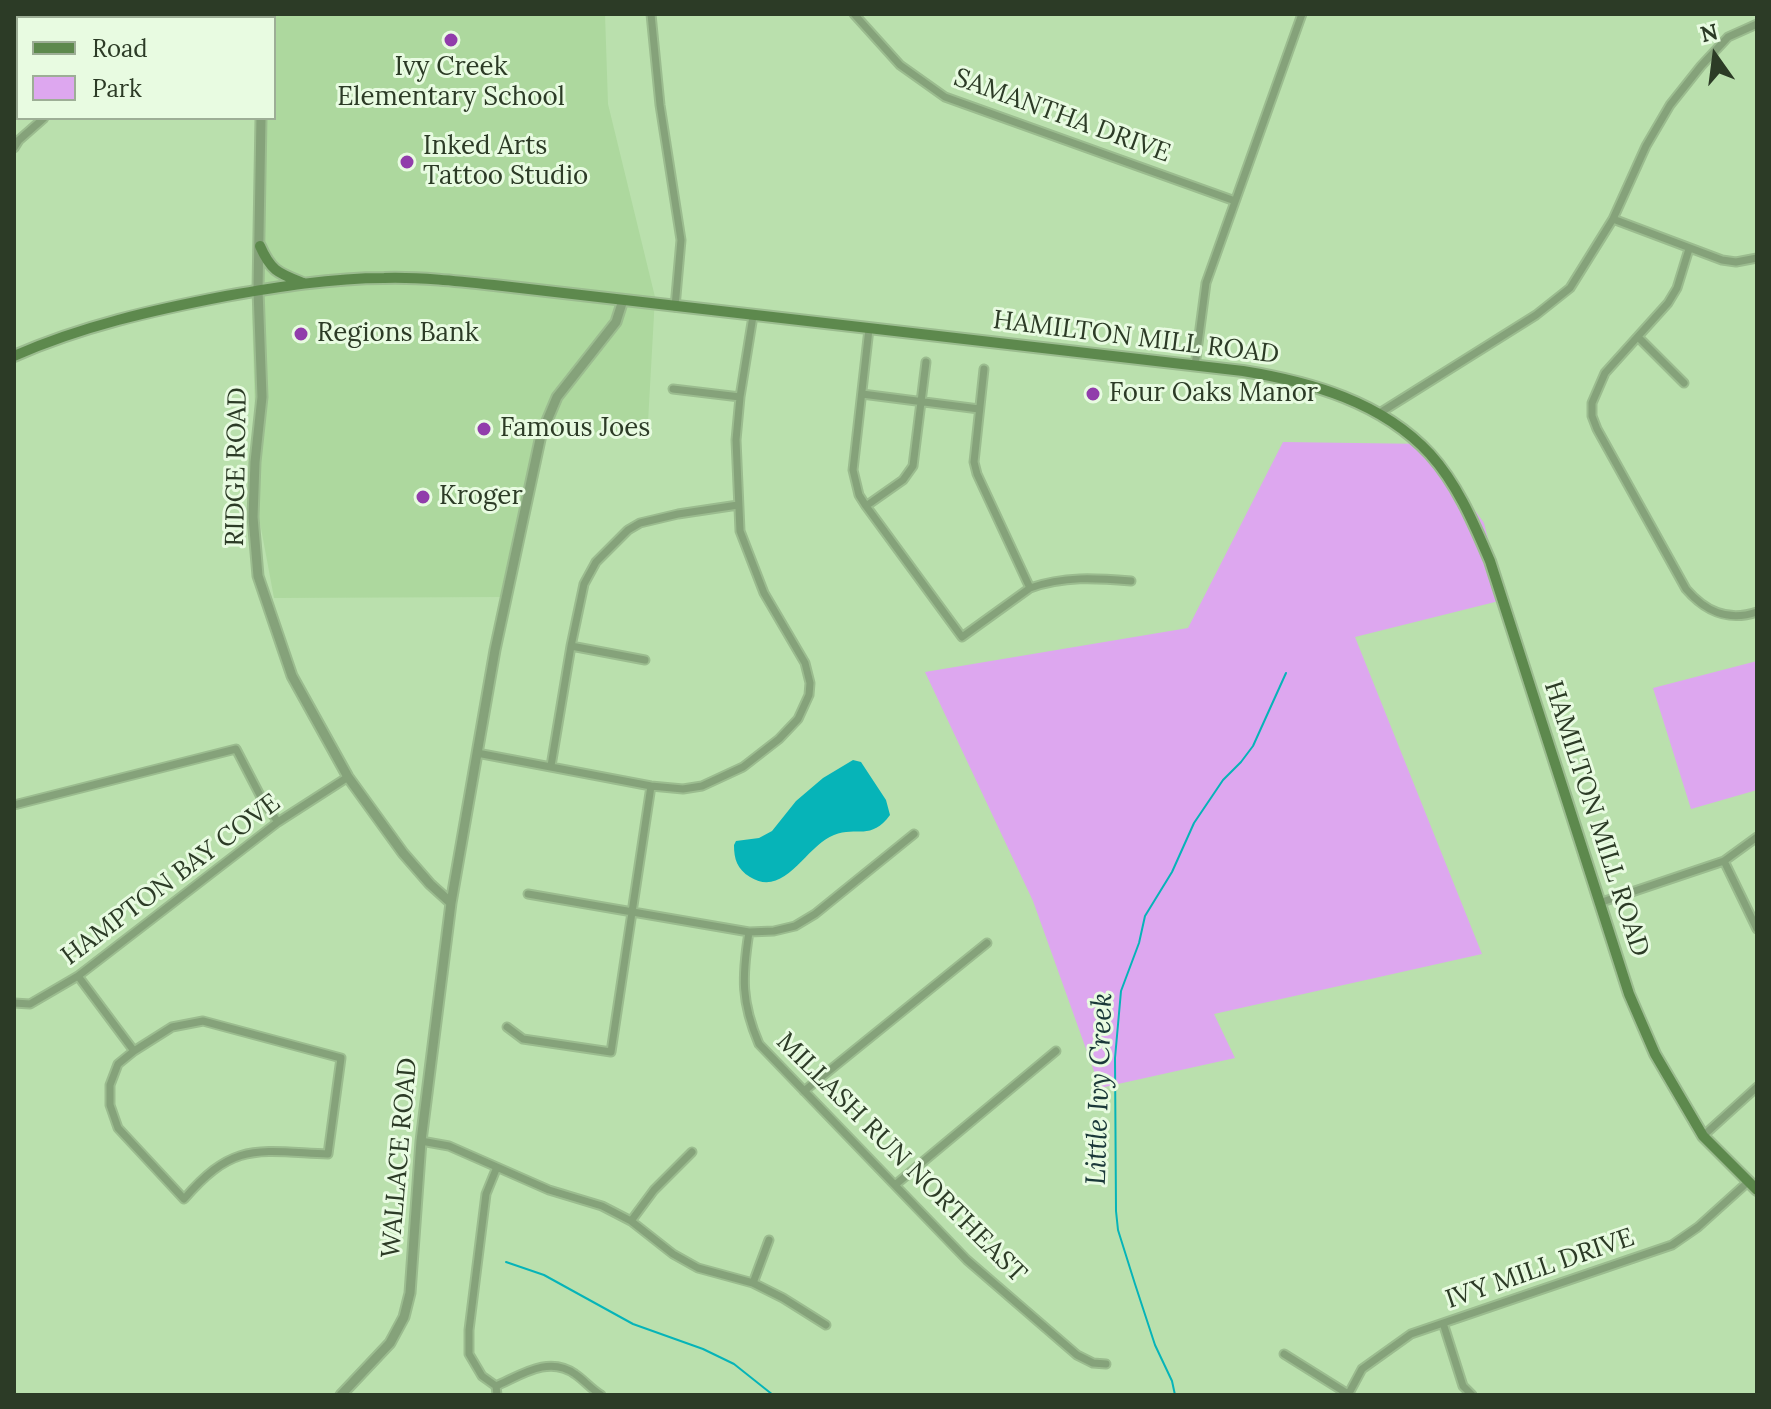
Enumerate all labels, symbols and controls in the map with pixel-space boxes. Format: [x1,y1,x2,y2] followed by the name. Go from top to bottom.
[16,16,276,120] legend
[1675,16,1755,96] north arrow
[1698,17,1721,48] text: N
[442,31,460,49] marker: Ivy Creek Elementary School
[92,33,148,64] text: Road
[337,52,565,114] place label: Ivy Creek Elementary School
[949,62,1175,170] street label: SAMANTHA DRIVE
[92,73,142,104] text: Park
[423,131,588,192] place label: Inked Arts Tattoo Studio
[398,153,416,171] marker: Inked Arts Tattoo Studio
[991,305,1281,371] street label: HAMILTON MILL ROAD
[317,318,479,350] place label: Regions Bank
[292,325,310,343] marker: Regions Bank
[1109,378,1318,410] place label: Four Oaks Manor
[1084,385,1102,403] marker: Four Oaks Manor
[220,387,254,547] street label: RIDGE ROAD
[500,413,650,445] place label: Famous Joes
[475,420,493,438] marker: Famous Joes
[439,481,523,513] place label: Kroger
[414,488,432,506] marker: Kroger
[1537,677,1655,961] street label: HAMILTON MILL ROAD
[56,788,286,972] street label: HAMPTON BAY COVE
[1080,992,1120,1186] water label: Little Ivy Creek
[769,1026,1033,1290] street label: MILLASH RUN NORTHEAST
[376,1056,424,1260] street label: WALLACE ROAD
[1442,1222,1638,1316] street label: IVY MILL DRIVE

